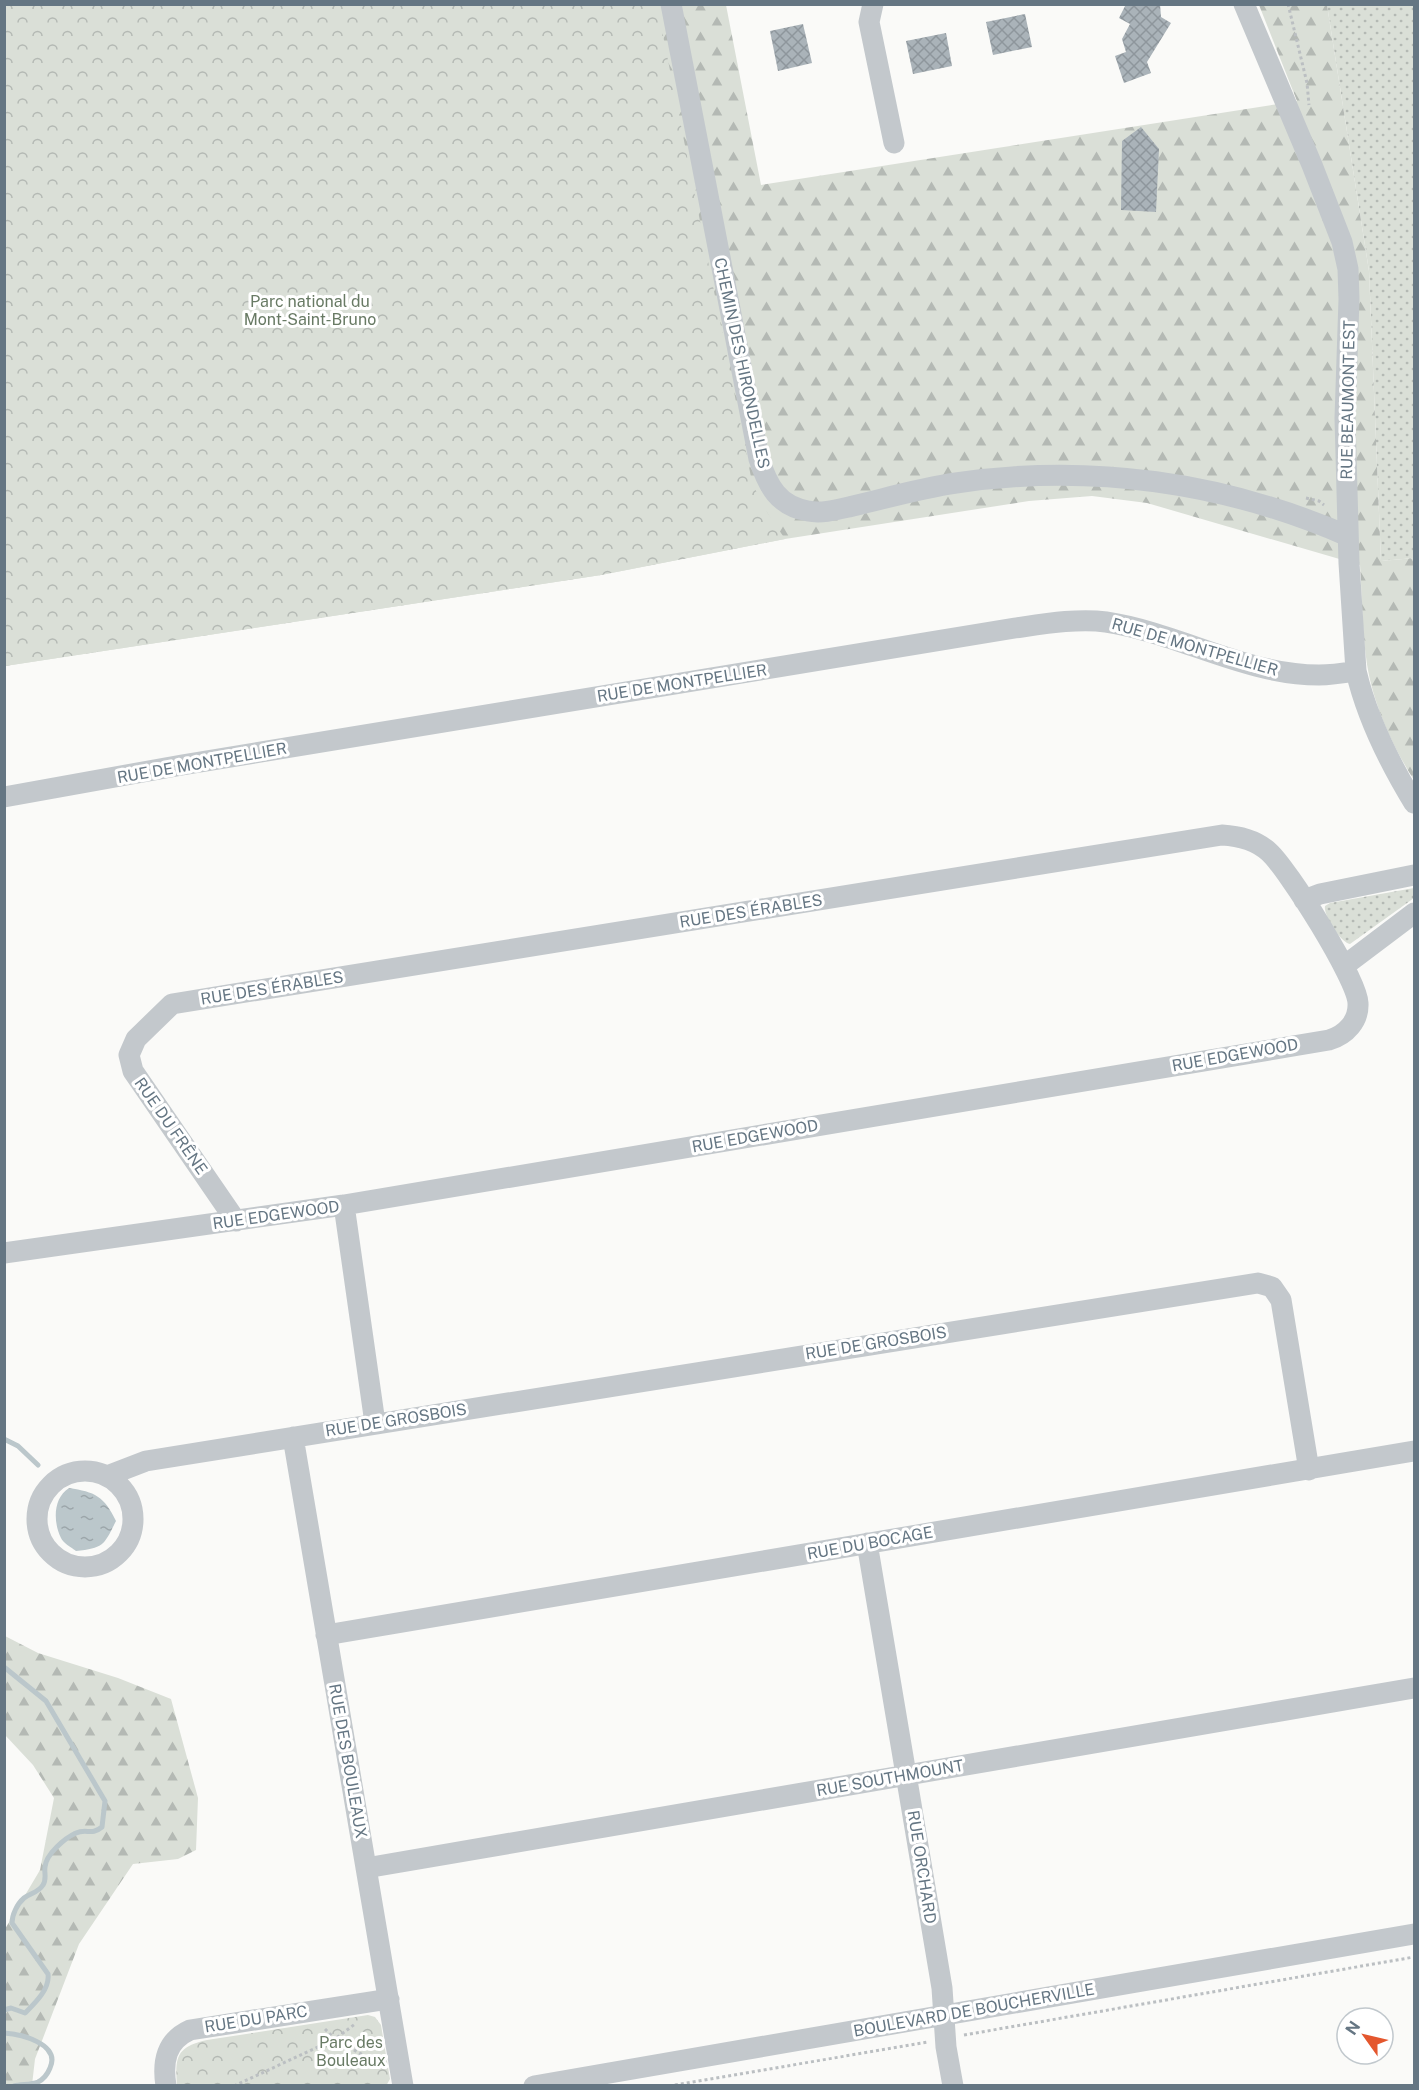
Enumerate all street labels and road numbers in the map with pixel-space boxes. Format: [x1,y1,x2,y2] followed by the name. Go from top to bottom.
[710,256,774,470] street label: CHEMIN DES HIRONDELLES
[1337,320,1359,480] street label: RUE BEAUMONT EST
[1110,614,1280,680] street label: RUE DE MONTPELLIER
[596,660,768,706] street label: RUE DE MONTPELLIER
[116,739,288,787] street label: RUE DE MONTPELLIER
[678,889,824,932] street label: RUE DES ÉRABLES
[199,966,345,1009] street label: RUE DES ÉRABLES
[1170,1035,1300,1075] street label: RUE EDGEWOOD
[130,1073,212,1178] street label: RUE DU FRÊNE
[690,1116,820,1156] street label: RUE EDGEWOOD
[211,1197,341,1233] street label: RUE EDGEWOOD
[804,1322,948,1364] street label: RUE DE GROSBOIS
[324,1399,468,1441] street label: RUE DE GROSBOIS
[806,1523,934,1563] street label: RUE DU BOCAGE
[325,1682,371,1840] street label: RUE DES BOULEAUX
[815,1756,965,1800] street label: RUE SOUTHMOUNT
[904,1809,940,1925] street label: RUE ORCHARD
[852,1979,1096,2041] street label: BOULEVARD DE BOUCHERVILLE
[203,2001,309,2037] street label: RUE DU PARC

